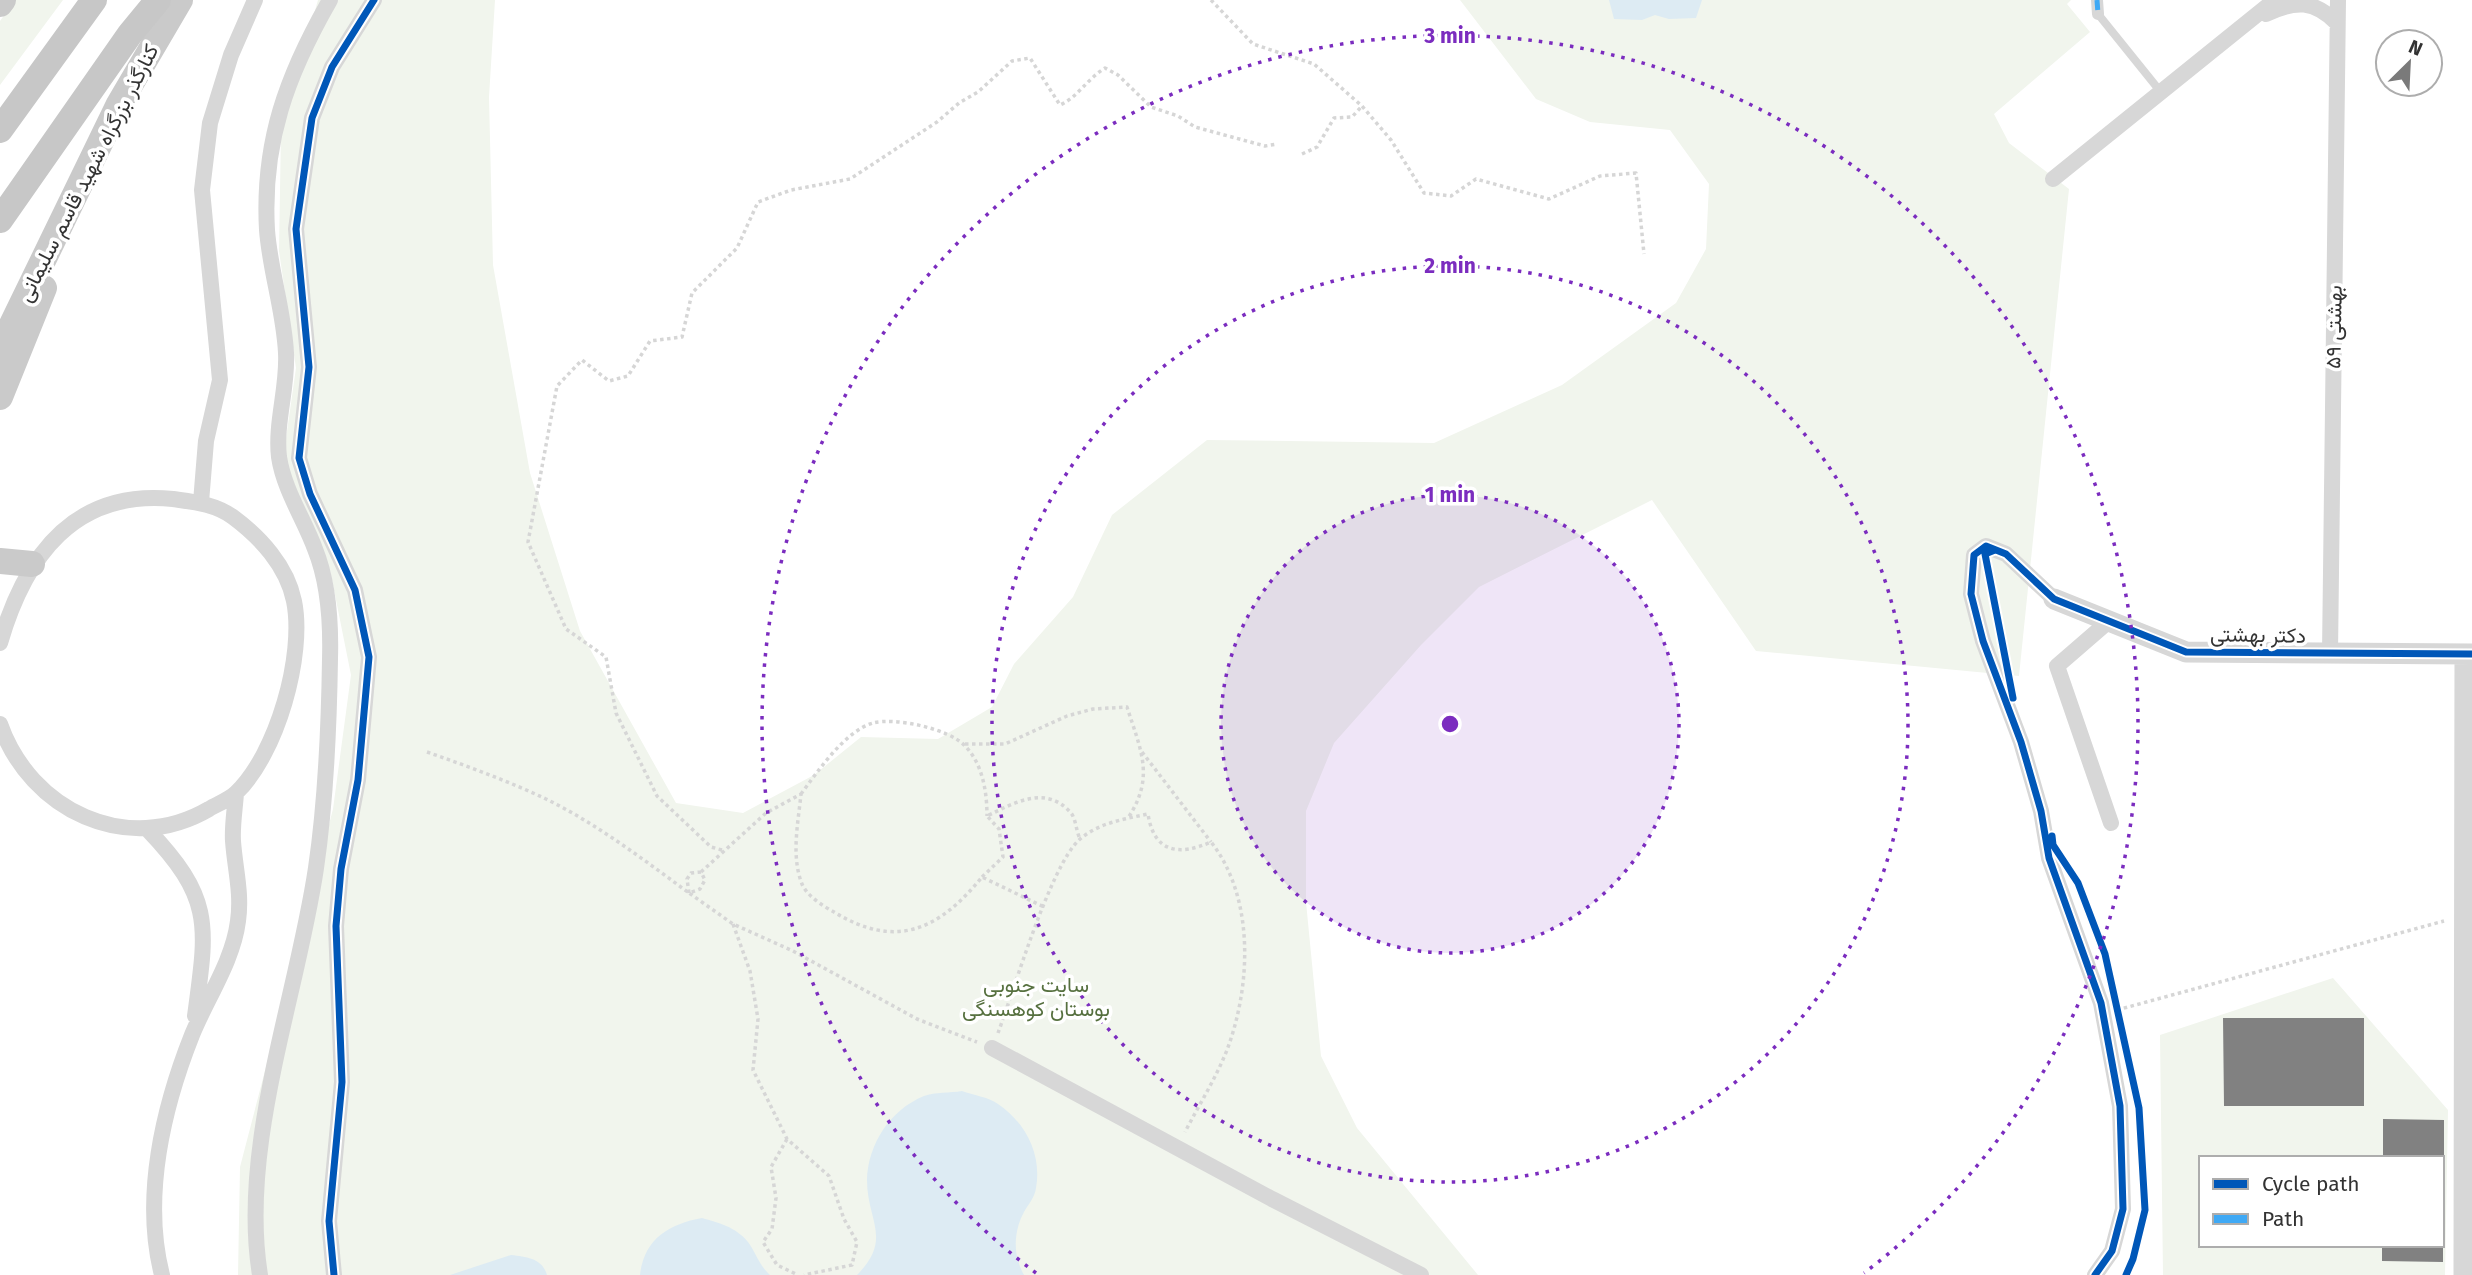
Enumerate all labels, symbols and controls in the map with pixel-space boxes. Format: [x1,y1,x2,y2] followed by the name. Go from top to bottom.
[1423,23,1476,49] text: 3 min
[2374,28,2444,98] north arrow
[2405,35,2426,61] text: N
[12,40,165,307] street label: کنارگذر بزرگراه شهید قاسم سلیمانی
[1424,253,1476,279] text: 2 min
[2320,285,2348,369] street label: بهشتی ۵۹
[1425,482,1475,508] text: 1 min
[2210,621,2306,649] street label: دکتر بهشتی
[1438,712,1462,736] centre of rings
[962,972,1110,1022] park label: سایت جنوبی بوستان کوهسنگی
[2199,1156,2444,1247] legend
[2262,1171,2360,1197] text: Cycle path
[2262,1206,2304,1232] text: Path

